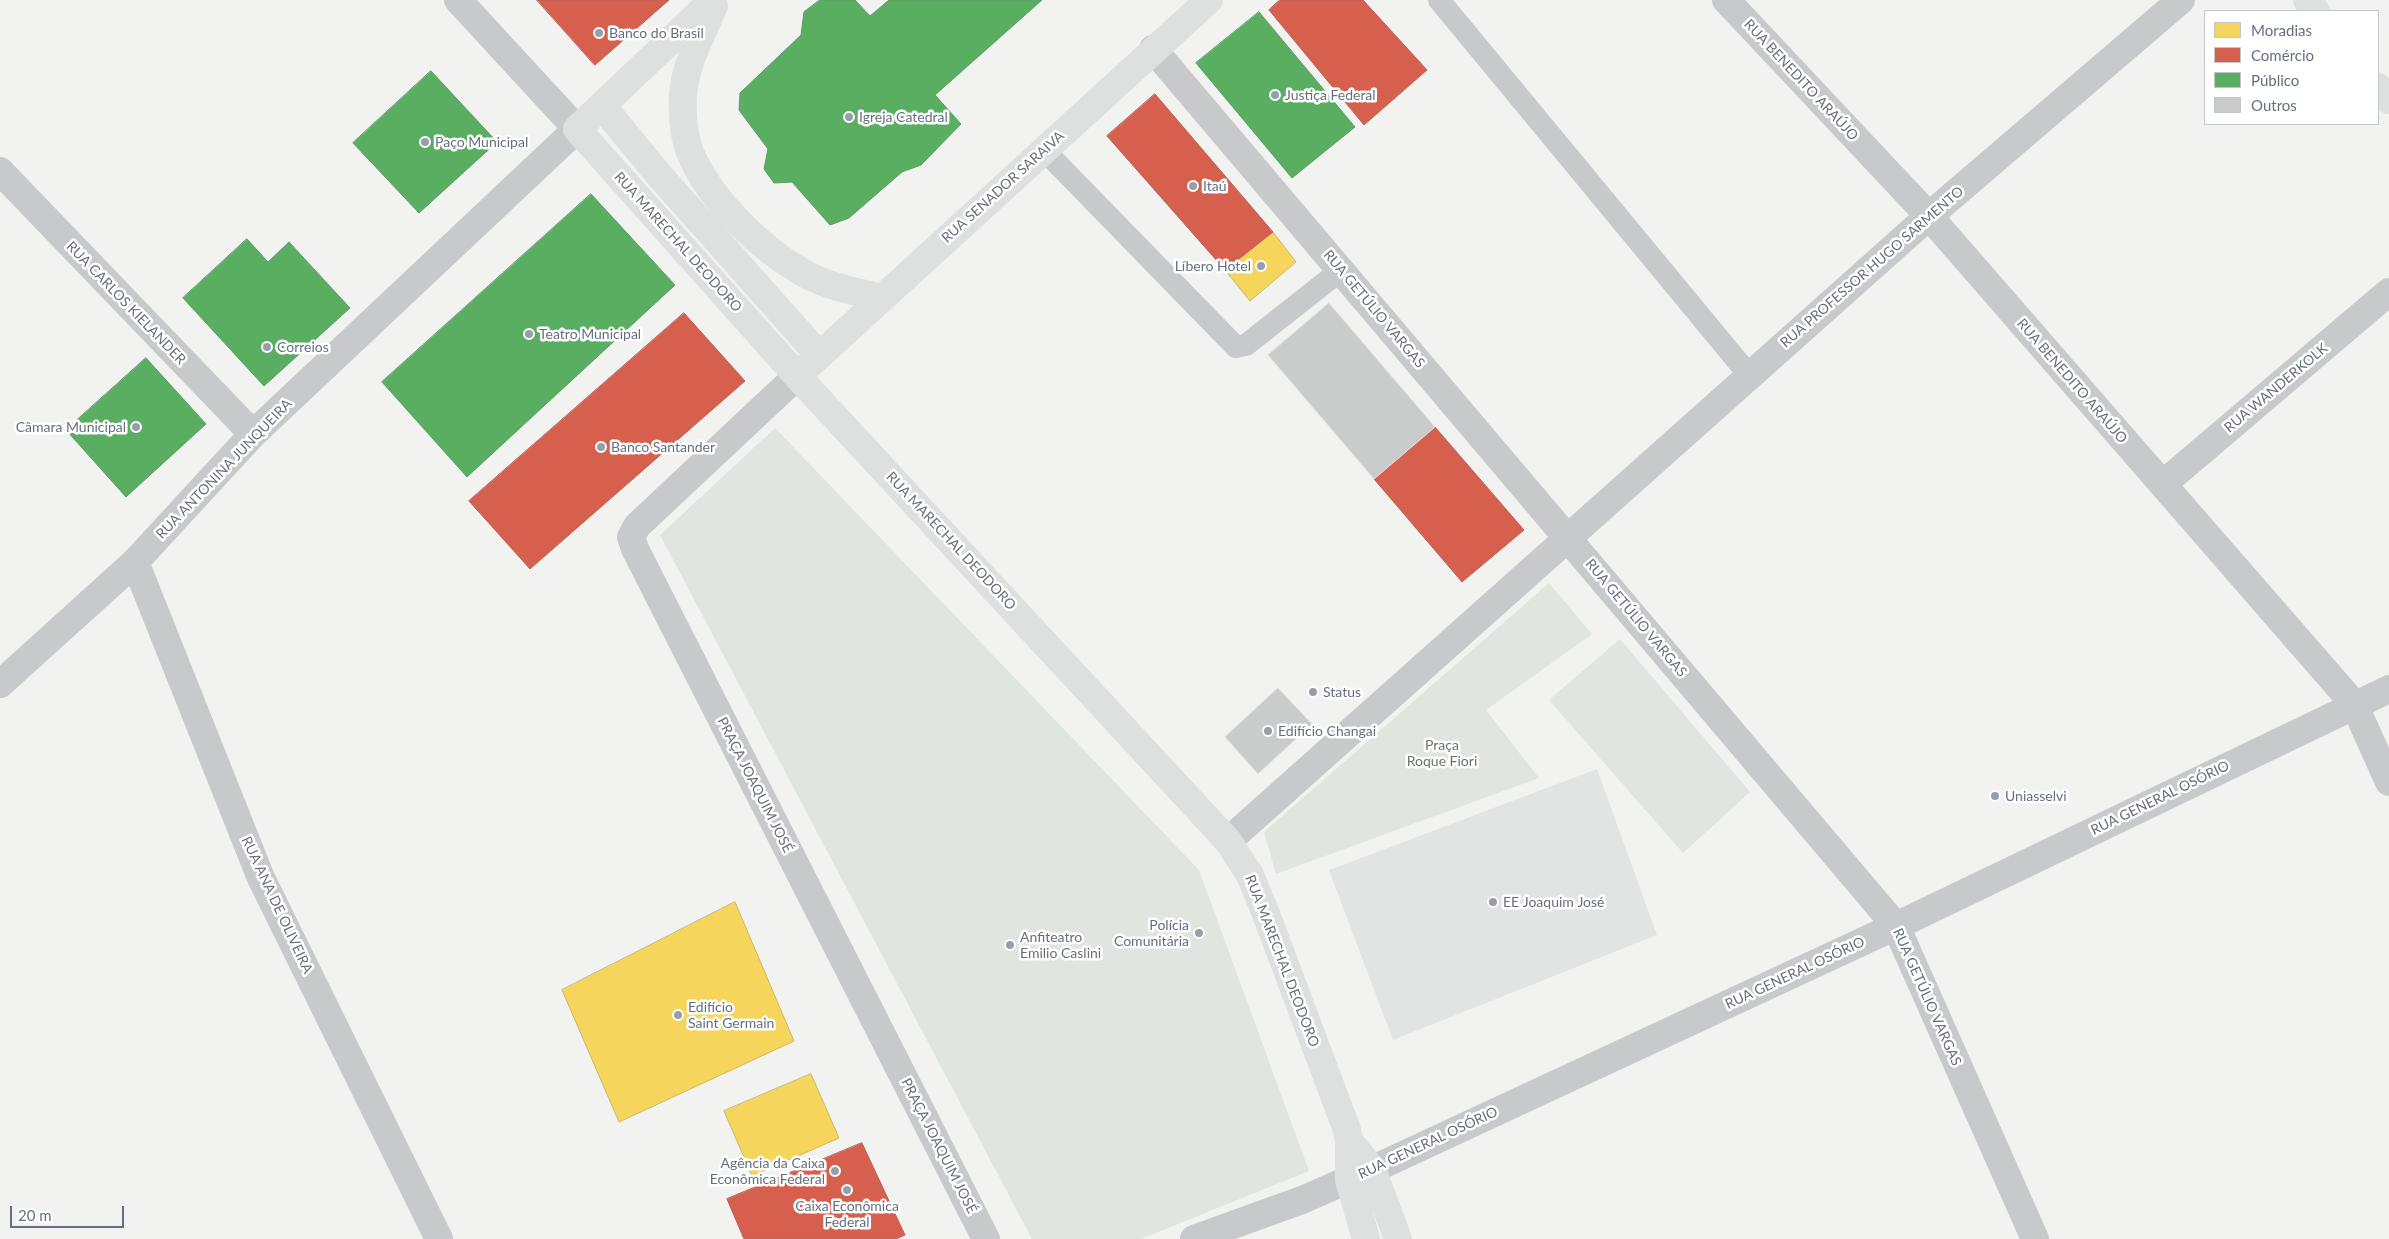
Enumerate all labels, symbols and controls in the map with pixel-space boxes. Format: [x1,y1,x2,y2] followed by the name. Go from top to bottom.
[2204,10,2379,125] legend
[1740,16,1862,144] street label: RUA BENEDITO ARAÚJO
[2251,21,2312,39] text: Moradias
[609,25,704,41] place label: Banco do Brasil
[593,27,605,39] marker: Banco do Brasil
[2251,46,2314,64] text: Comércio
[2251,71,2299,89] text: Público
[1285,87,1376,103] place label: Justiça Federal
[1269,89,1281,101] marker: Justiça Federal
[2251,96,2297,114] text: Outros
[859,109,948,125] place label: Igreja Catedral
[843,111,855,123] marker: Igreja Catedral
[938,128,1068,246] street label: RUA SENADOR SARAIVA
[435,134,528,150] place label: Paço Municipal
[419,136,431,148] marker: Paço Municipal
[611,168,745,316] street label: RUA MARECHAL DEODORO
[1203,178,1226,194] place label: Itaú
[1187,180,1199,192] marker: Itaú
[1777,183,1967,351] street label: RUA PROFESSOR HUGO SARMENTO
[63,238,189,368] street label: RUA CARLOS KIELANDER
[1320,247,1428,371] street label: RUA GETÚLIO VARGAS
[1175,258,1251,274] place label: Líbero Hotel
[1255,260,1267,272] marker: Líbero Hotel
[2013,315,2131,447] street label: RUA BENEDITO ARAÚJO
[539,326,641,342] place label: Teatro Municipal
[523,328,535,340] marker: Teatro Municipal
[277,339,329,355] place label: Correios
[2221,340,2331,436] street label: RUA WANDERKOLK
[261,341,273,353] marker: Correios
[153,396,295,542] street label: RUA ANTONINA JUNQUEIRA
[16,419,126,435] place label: Câmara Municipal
[130,421,142,433] marker: Câmara Municipal
[611,439,715,455] place label: Banco Santander
[595,441,607,453] marker: Banco Santander
[883,468,1019,614] street label: RUA MARECHAL DEODORO
[1582,556,1690,680] street label: RUA GETÚLIO VARGAS
[1323,684,1361,700] place label: Status
[1307,686,1319,698] marker: Status
[714,714,796,856] street label: PRAÇA JOAQUIM JOSÉ
[1278,723,1376,739] place label: Edifício Changai
[1262,725,1274,737] marker: Edifício Changai
[1407,737,1477,770] park label: Praça Roque Fiori
[2088,757,2232,839] street label: RUA GENERAL OSÓRIO
[2005,788,2067,804] place label: Uniasselvi
[1989,790,2001,802] marker: Uniasselvi
[238,834,316,976] street label: RUA ANA DE OLIVEIRA
[1241,873,1323,1049] street label: RUA MARECHAL DEODORO
[1503,894,1604,910] place label: EE Joaquim José
[1487,896,1499,908] marker: EE Joaquim José
[1114,917,1189,950] place label: Polícia Comunitária
[1889,926,1965,1068] street label: RUA GETÚLIO VARGAS
[1193,927,1205,939] marker: Polícia Comunitária
[1020,929,1101,962] place label: Anfiteatro Emilio Caslini
[1723,933,1867,1013] street label: RUA GENERAL OSÓRIO
[1004,939,1016,951] marker: Anfiteatro Emilio Caslini
[688,999,774,1032] place label: Edifício Saint Germain
[672,1009,684,1021] marker: Edifício Saint Germain
[898,1075,980,1217] street label: PRAÇA JOAQUIM JOSÉ
[1356,1103,1500,1183] street label: RUA GENERAL OSÓRIO
[710,1155,825,1188] place label: Agência da Caixa Econômica Federal
[829,1165,841,1177] marker: Agência da Caixa Econômica Federal
[841,1184,853,1196] marker: Caixa Econômica Federal
[12,1196,126,1228] scale bar
[795,1198,899,1230] place label: Caixa Econômica Federal
[18,1206,52,1224] text: 20 m

